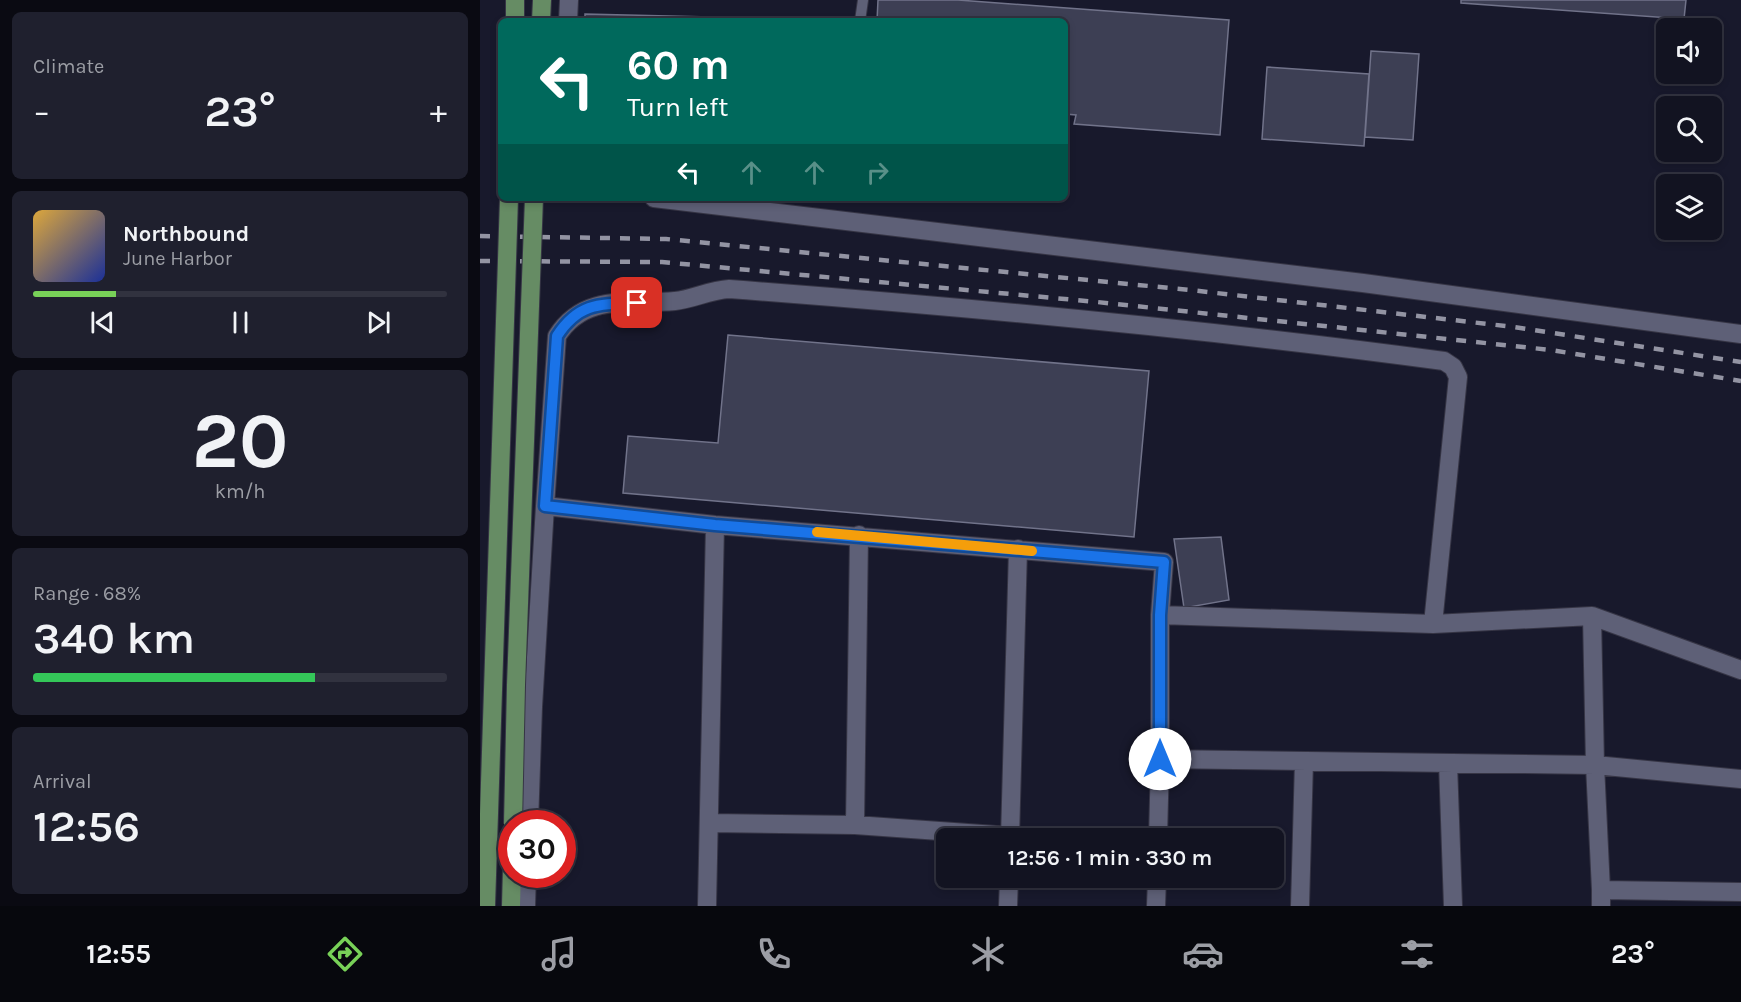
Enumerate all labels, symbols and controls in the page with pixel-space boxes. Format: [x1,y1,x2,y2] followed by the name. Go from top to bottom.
[1656,18,1722,240] map controls
[1656,18,1722,84] button: sound
[627,40,730,90] text: 60 m
[528,42,606,120] icon: left
[33,55,104,78] text: Climate
[204,85,276,137] text: 23°
[627,91,728,123] text: Turn left
[33,92,50,130] text: −
[430,92,447,130] text: +
[1656,96,1722,162] button: search
[672,156,705,189] icon: left
[735,156,768,189] icon: ahead
[798,156,831,189] icon: ahead
[861,156,894,189] icon: right
[1656,174,1722,240] button: layers
[123,221,249,247] text: Northbound
[123,247,232,270] text: June Harbor
[611,277,662,328] pin
[620,286,653,319] icon: arrive
[86,306,119,339] icon: previous
[224,306,257,339] icon: pause
[362,306,395,339] icon: next
[192,395,288,487] text: 20
[215,480,265,503] text: km/h
[33,582,141,605] text: Range · 68%
[33,612,195,664] text: 340 km
[1128,727,1192,791] position arrow
[33,770,92,793] text: Arrival
[33,800,140,852] text: 12:56
[498,810,576,888] speed limit sign: 30
[1008,845,1212,871] text: 12:56 · 1 min · 330 m
[324,933,366,975] icon: directions
[538,933,580,975] icon: music
[753,933,795,975] icon: phone
[967,933,1009,975] icon: climate
[1182,933,1224,975] icon: car
[1396,933,1438,975] icon: filters
[86,938,151,970] text: 12:55
[1611,938,1655,970] text: 23°

